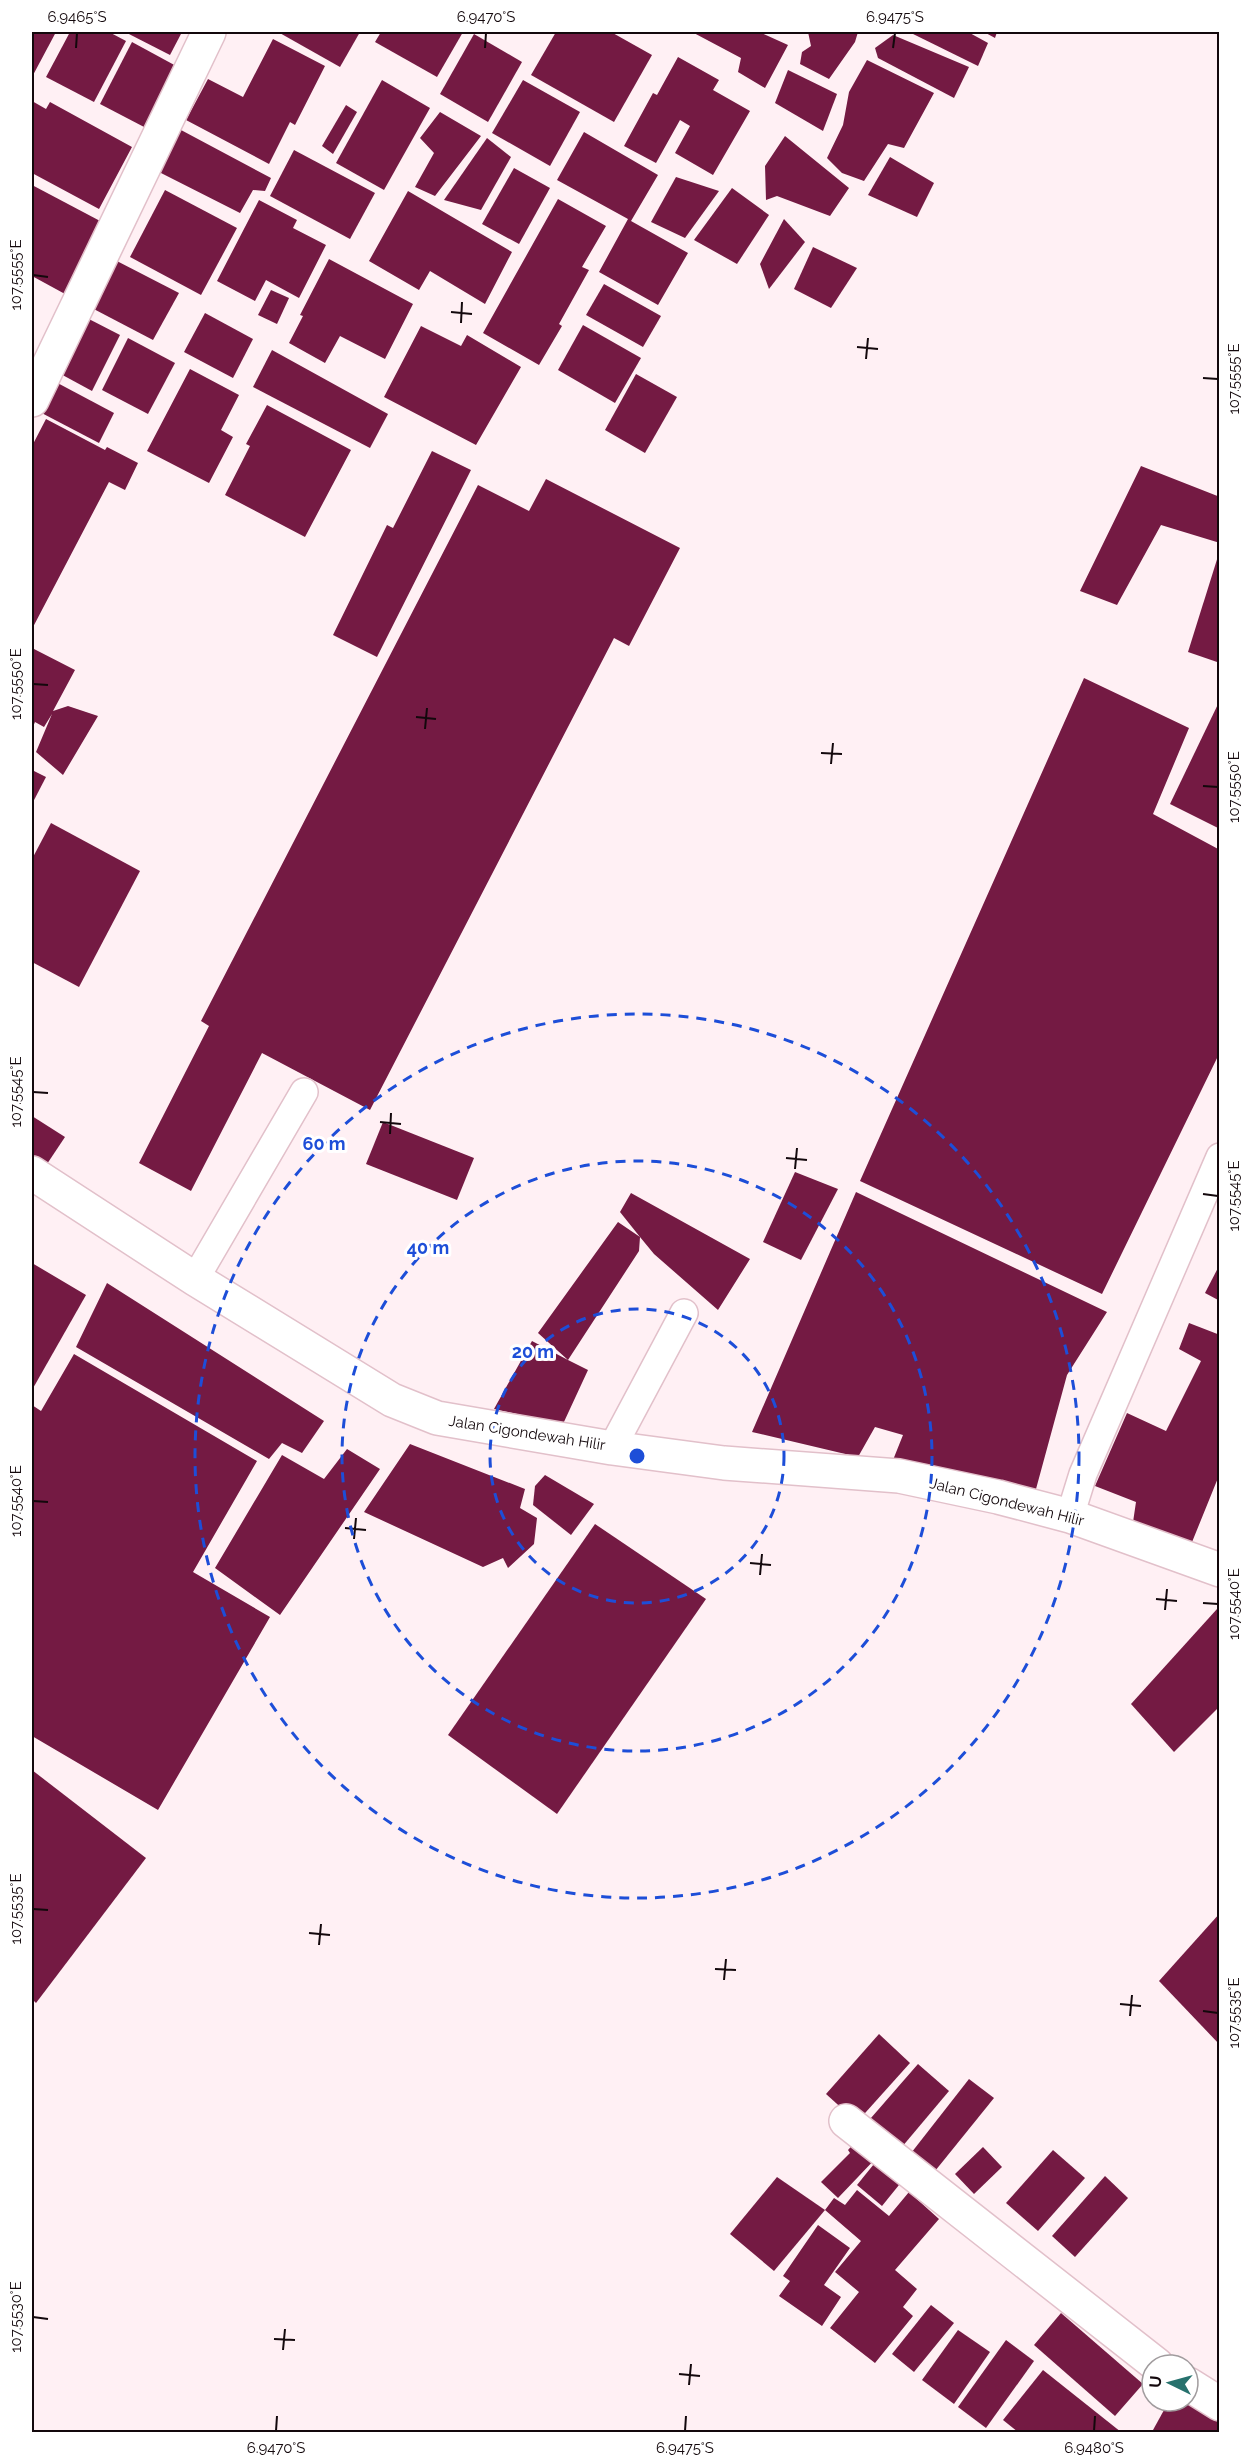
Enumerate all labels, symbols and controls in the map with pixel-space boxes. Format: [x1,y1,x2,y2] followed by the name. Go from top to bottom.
[47,8,107,26] text: 6.9465°S
[457,8,515,26] text: 6.9470°S
[866,8,924,26] text: 6.9475°S
[7,239,25,311] text: 107.5555°E
[1225,343,1243,415] text: 107.5555°E
[7,648,25,720] text: 107.5550°E
[1225,751,1243,823] text: 107.5550°E
[7,1056,25,1128] text: 107.5545°E
[302,1133,346,1154] text: 60 m
[1225,1160,1243,1232] text: 107.5545°E
[407,1237,449,1258] text: 40 m
[512,1341,554,1362] text: 20 m
[447,1412,607,1454] street label: Jalan Cigondewah Hilir
[627,1446,647,1466] centre of rings
[7,1465,25,1537] text: 107.5540°E
[928,1474,1087,1530] street label: Jalan Cigondewah Hilir
[1225,1568,1243,1640] text: 107.5540°E
[7,1873,25,1945] text: 107.5535°E
[1225,1977,1243,2049] text: 107.5535°E
[7,2281,25,2353] text: 107.5530°E
[1140,2353,1200,2413] north arrow
[1146,2375,1166,2389] text: U
[247,2439,305,2457] text: 6.9470°S
[656,2439,714,2457] text: 6.9475°S
[1064,2439,1124,2457] text: 6.9480°S

